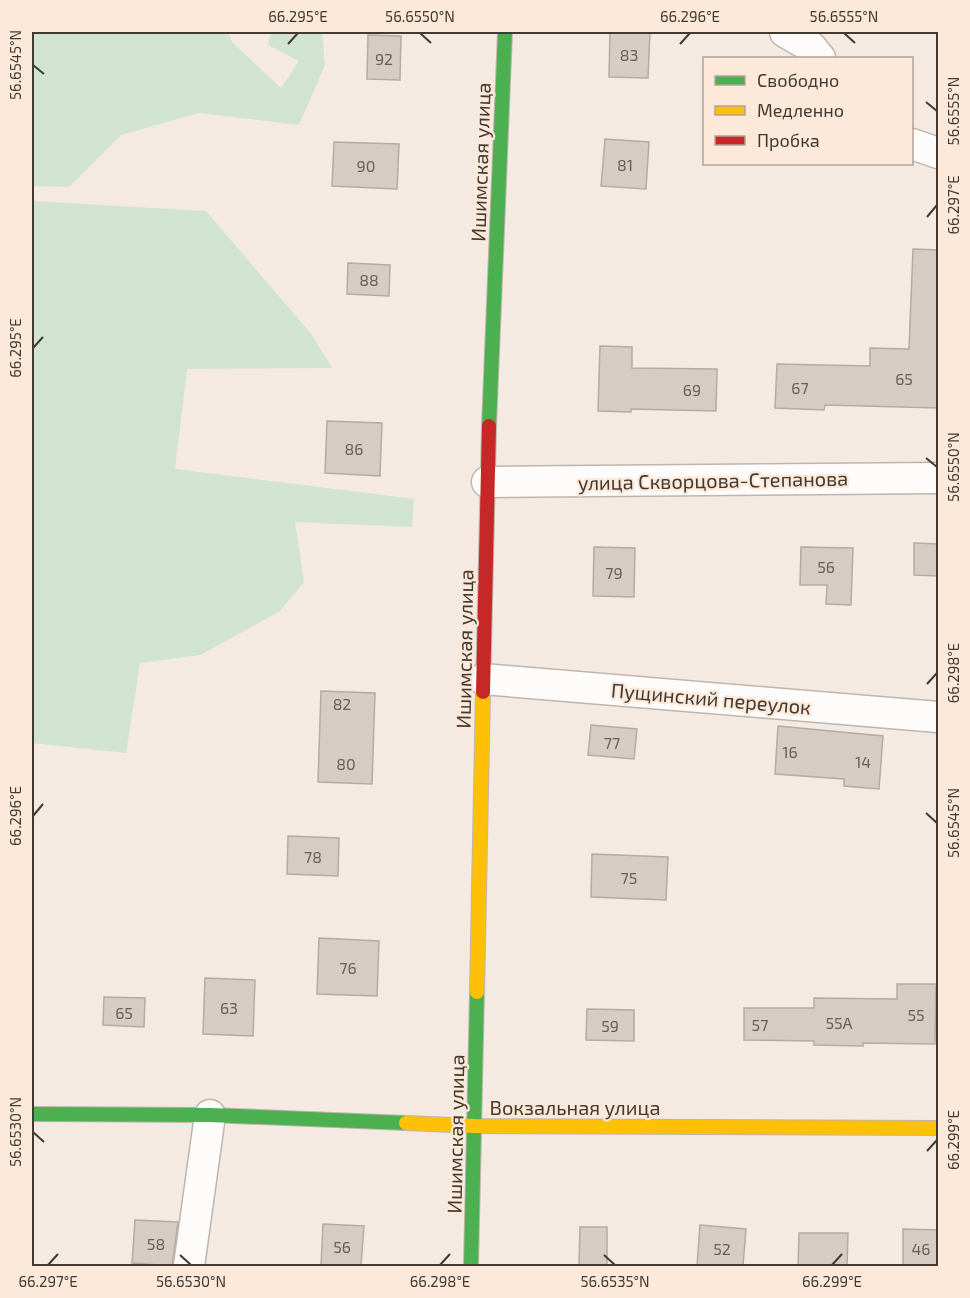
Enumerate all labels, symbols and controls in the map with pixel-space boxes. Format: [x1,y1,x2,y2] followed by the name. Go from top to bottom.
[268,7,328,25] text: 66.295°E
[385,7,455,25] text: 56.6550°N
[660,7,720,25] text: 66.296°E
[810,7,878,25] text: 56.6555°N
[6,30,24,100] text: 56.6545°N
[620,45,638,64] house number: 83
[375,49,393,68] house number: 92
[703,57,913,165] legend
[757,69,839,91] text: Свободно
[944,77,962,145] text: 56.6555°N
[465,82,496,242] street label: Ишимская улица
[757,99,844,121] text: Медленно
[757,129,820,151] text: Пробка
[617,155,633,174] house number: 81
[357,156,375,175] house number: 90
[944,175,962,235] text: 66.297°E
[359,270,379,289] house number: 88
[6,318,24,378] text: 66.295°E
[895,369,913,388] house number: 65
[791,378,809,397] house number: 67
[683,380,701,399] house number: 69
[944,432,962,502] text: 56.6550°N
[345,439,363,458] house number: 86
[578,466,848,495] street label: улица Скворцова-Степанова
[817,557,835,576] house number: 56
[605,563,623,582] house number: 79
[451,569,478,729] street label: Ишимская улица
[944,643,962,703] text: 66.298°E
[610,677,812,720] street label: Пущинский переулок
[333,694,351,713] house number: 82
[604,733,620,752] house number: 77
[782,742,798,761] house number: 16
[855,752,871,771] house number: 14
[336,754,356,773] house number: 80
[6,786,24,846] text: 66.296°E
[944,788,962,858] text: 56.6545°N
[304,847,322,866] house number: 78
[621,868,637,887] house number: 75
[339,958,357,977] house number: 76
[220,998,238,1017] house number: 63
[115,1003,133,1022] house number: 65
[907,1005,925,1024] house number: 55
[825,1013,853,1032] house number: 55А
[752,1015,768,1034] house number: 57
[601,1016,619,1035] house number: 59
[442,1054,469,1214] street label: Ишимская улица
[490,1095,660,1120] street label: Вокзальная улица
[6,1097,24,1167] text: 56.6530°N
[944,1110,962,1170] text: 66.299°E
[147,1234,165,1253] house number: 58
[333,1237,351,1256] house number: 56
[713,1239,731,1258] house number: 52
[912,1239,931,1258] house number: 46
[18,1272,78,1290] text: 66.297°E
[156,1272,226,1290] text: 56.6530°N
[410,1272,470,1290] text: 66.298°E
[580,1272,650,1290] text: 56.6535°N
[802,1272,862,1290] text: 66.299°E

